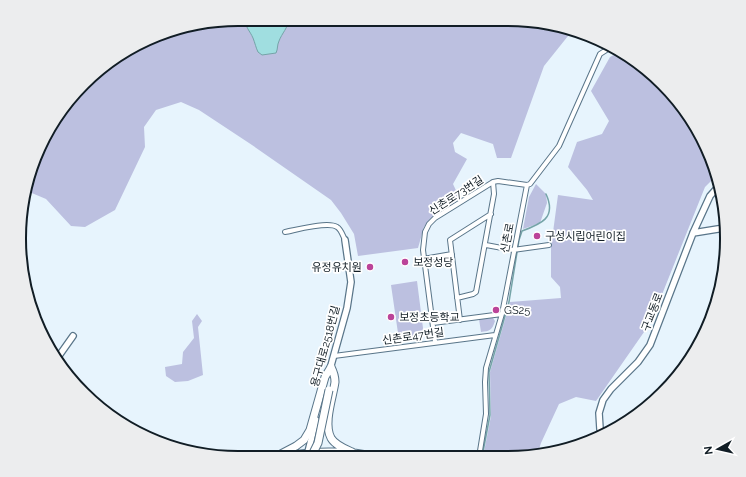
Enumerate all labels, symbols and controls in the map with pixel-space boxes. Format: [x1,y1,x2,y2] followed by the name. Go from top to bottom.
[427,173,486,218] street label: 신촌로73번길
[498,222,517,254] street label: 신촌로
[545,230,626,243] place label: 구성시립어린이집
[532,231,542,241] marker: 구성시립어린이집
[413,256,453,269] place label: 보정성당
[400,257,410,267] marker: 보정성당
[311,261,362,274] place label: 유정유치원
[365,262,375,272] marker: 유정유치원
[639,291,666,333] street label: 구교동로
[308,304,343,388] street label: 용구대로2518번길
[504,304,530,317] place label: GS25
[491,305,501,315] marker: GS25
[399,311,460,324] place label: 보정초등학교
[386,312,396,322] marker: 보정초등학교
[381,326,445,347] street label: 신촌로47번길
[698,429,738,469] north arrow
[702,445,716,455] text: N

